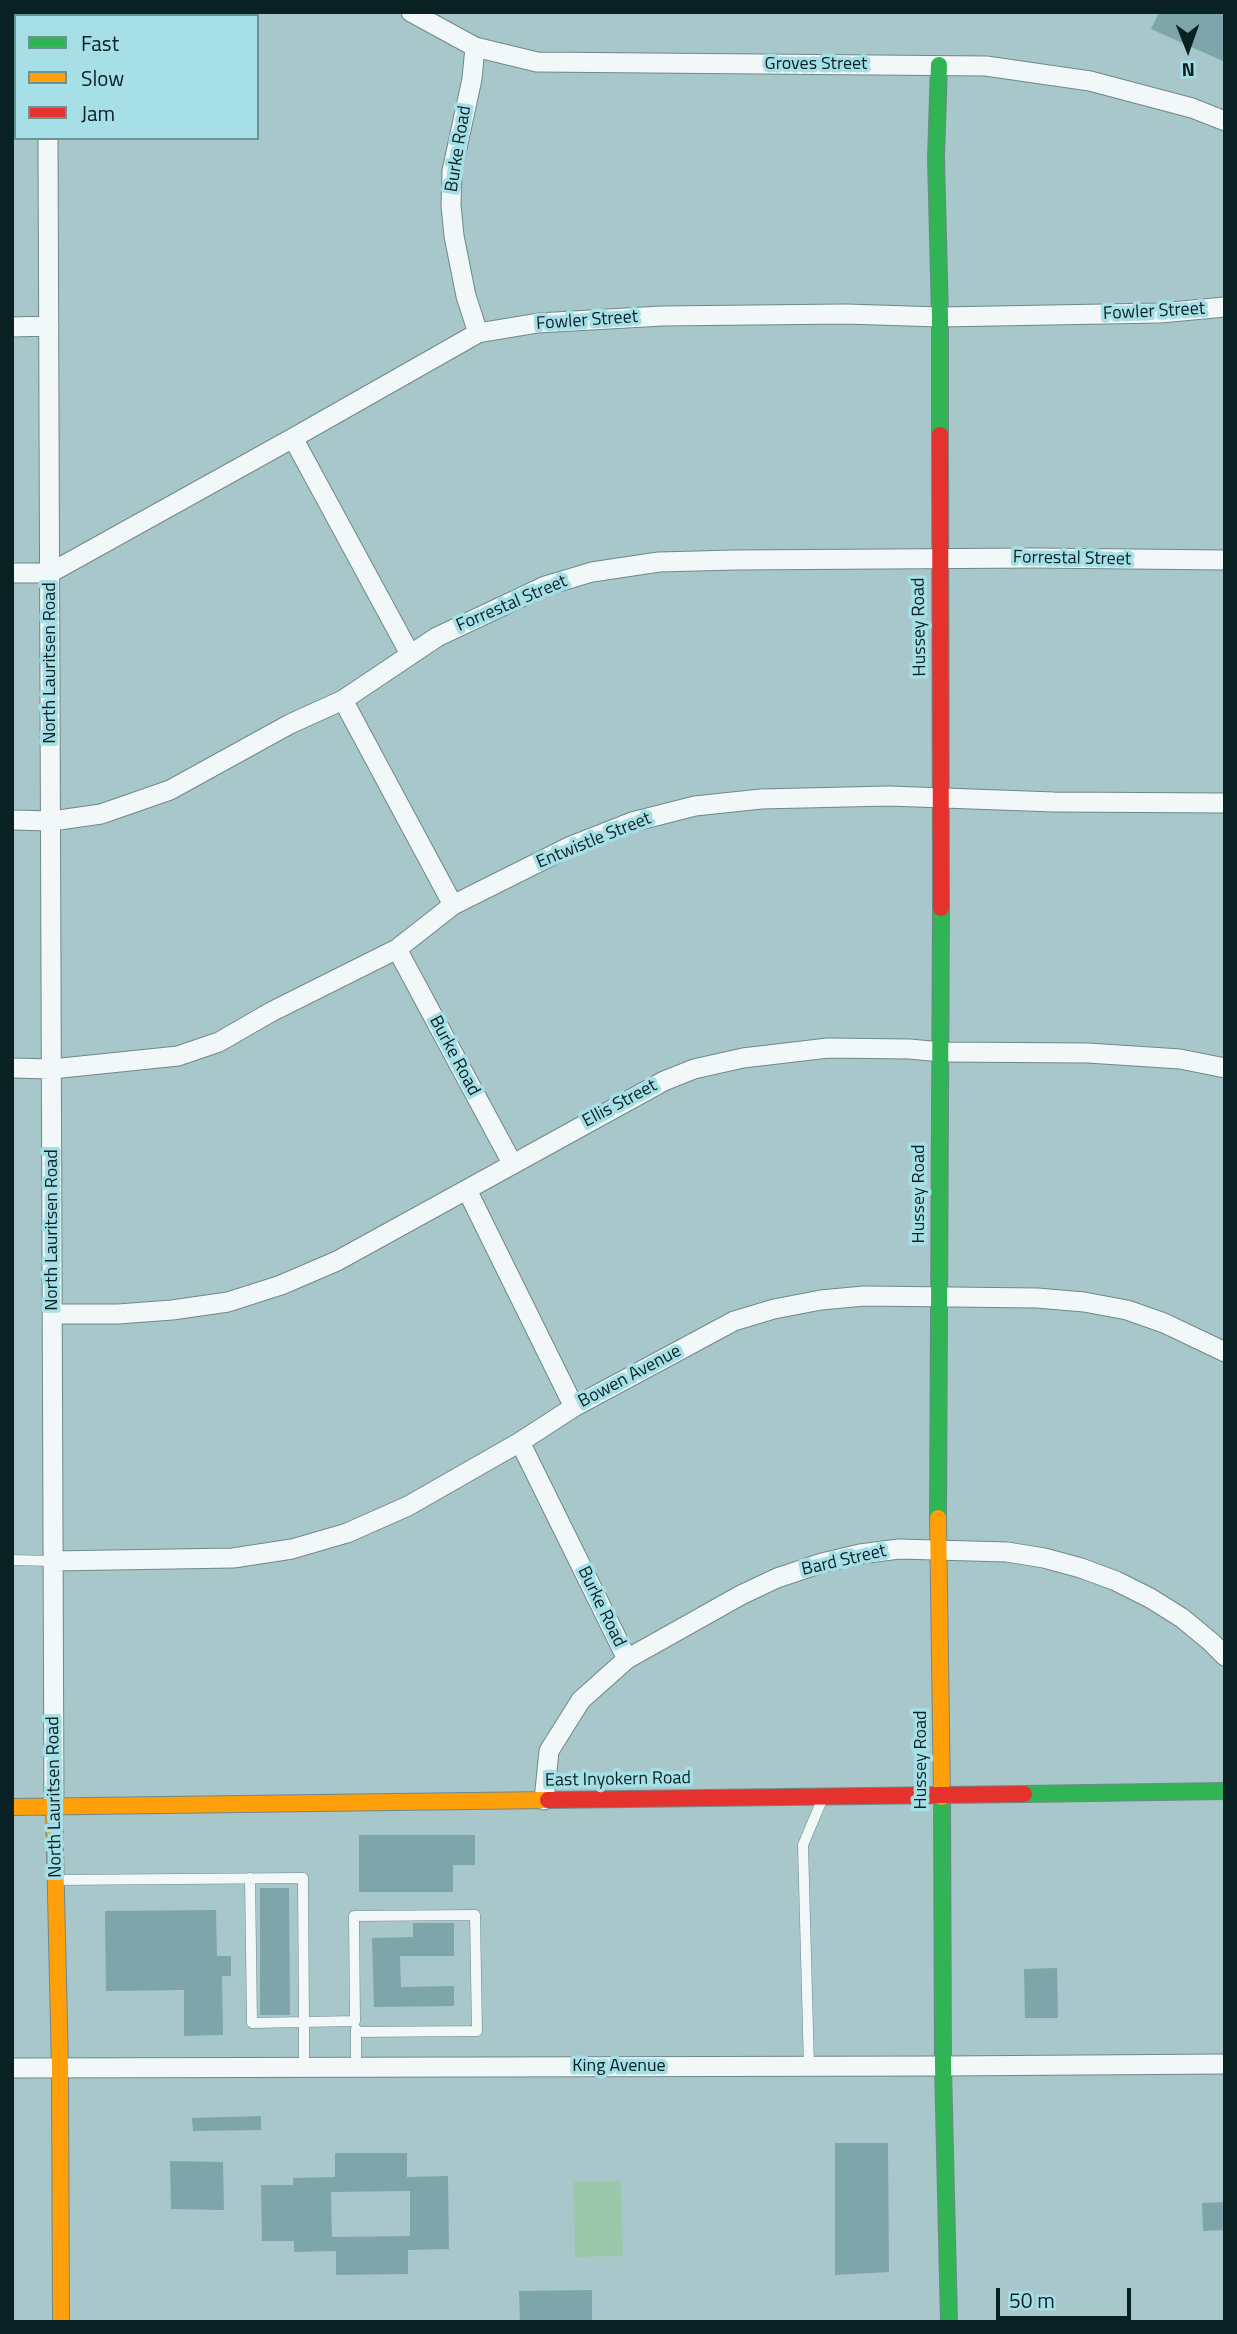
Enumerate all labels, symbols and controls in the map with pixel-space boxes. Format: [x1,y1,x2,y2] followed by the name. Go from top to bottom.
[14,14,259,140] legend
[1153,14,1223,84] north arrow
[81,27,119,59] text: Fast
[765,54,867,76] street label: Groves Street
[1182,56,1195,85] text: N
[81,62,124,94] text: Slow
[81,97,115,129] text: Jam
[442,104,476,194] street label: Burke Road
[1102,299,1206,325] street label: Fowler Street
[535,307,639,335] street label: Fowler Street
[1013,547,1131,571] street label: Forrestal Street
[453,571,571,637] street label: Forrestal Street
[908,577,932,677] street label: Hussey Road
[40,582,62,744] street label: North Lauritsen Road
[533,808,655,874] street label: Entwistle Street
[424,1012,484,1100] street label: Burke Road
[579,1075,661,1133] street label: Ellis Street
[909,1145,931,1243] street label: Hussey Road
[42,1149,64,1311] street label: North Lauritsen Road
[575,1341,685,1413] street label: Bowen Avenue
[800,1541,888,1581] street label: Bard Street
[572,1563,630,1651] street label: Burke Road
[911,1711,933,1809] street label: Hussey Road
[43,1716,67,1878] street label: North Lauritsen Road
[545,1768,691,1792] street label: East Inyokern Road
[572,2056,666,2078] street label: King Avenue
[999,2274,1134,2318] scale bar
[1009,2284,1055,2316] text: 50 m

